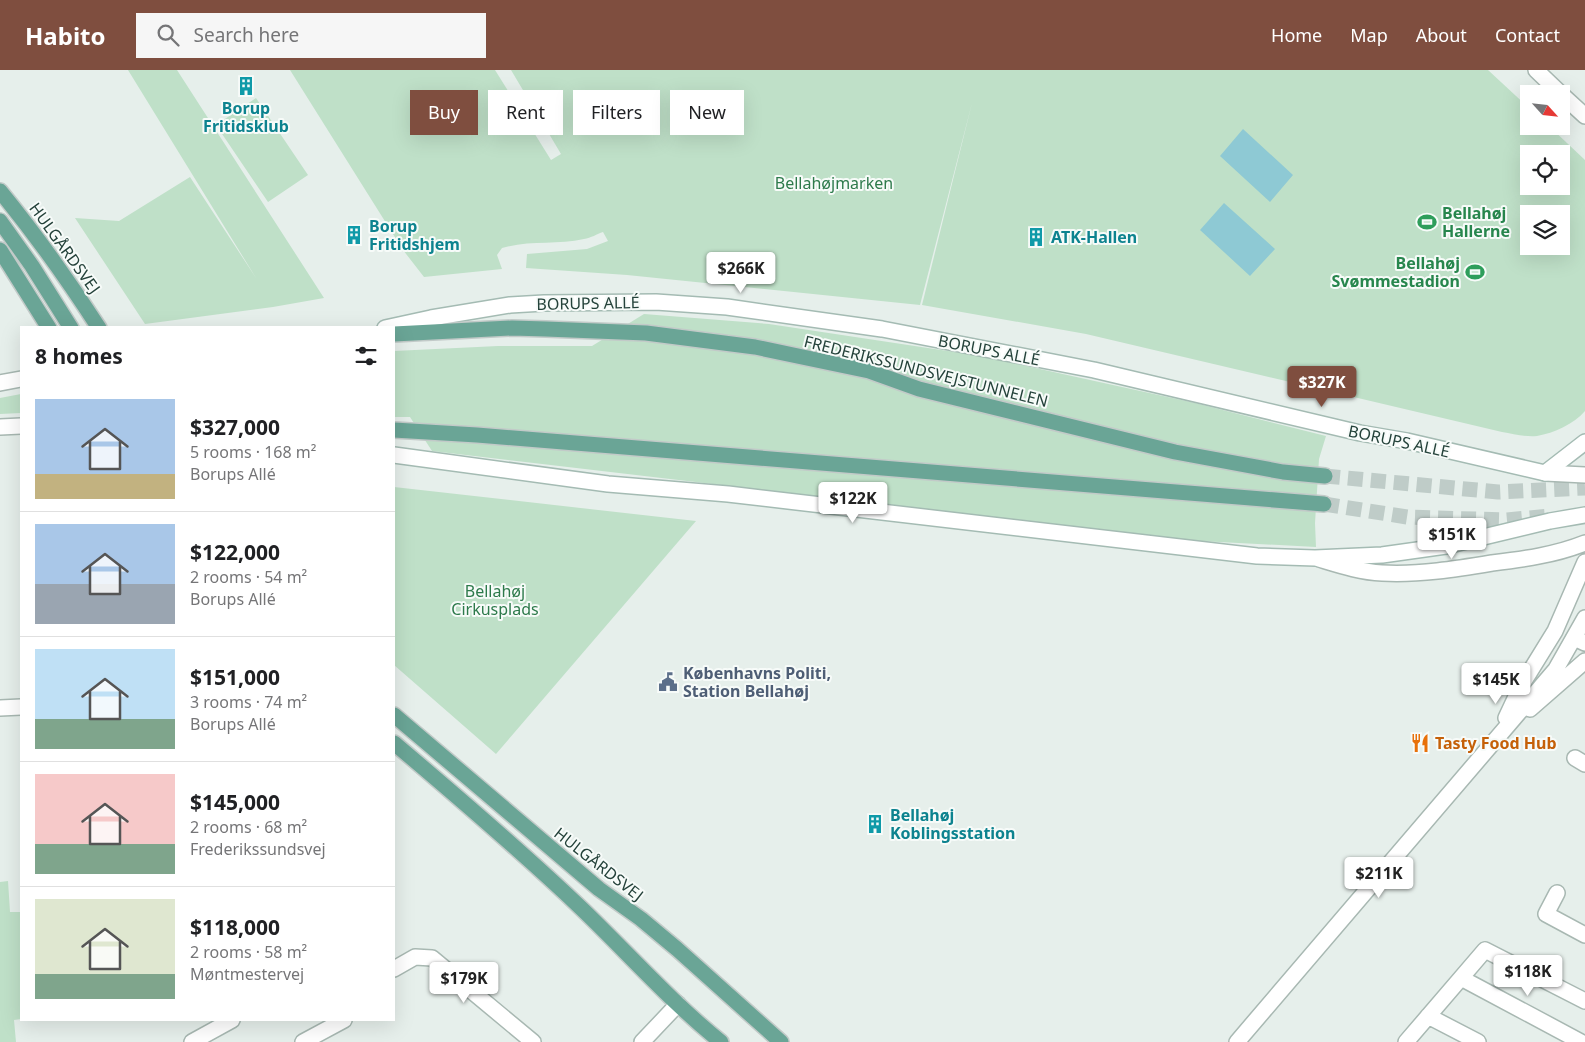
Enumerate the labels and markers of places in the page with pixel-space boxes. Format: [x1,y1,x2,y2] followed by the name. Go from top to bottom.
[235,75,257,97] building icon: Borup Fritidsklub
[203,97,289,137] place label: Borup Fritidsklub
[1442,202,1510,242] place label: Bellahøj Hallerne
[1416,211,1438,233] sports icon: Bellahøj Hallerne
[369,215,460,255] place label: Borup Fritidshjem
[343,224,365,246] building icon: Borup Fritidshjem
[1025,226,1047,248] building icon: ATK-Hallen
[1051,226,1137,248] place label: ATK-Hallen
[706,252,776,294] pin: $266K
[1332,252,1460,292] place label: Bellahøj Svømmestadion
[1464,261,1486,283] sports icon: Bellahøj Svømmestadion
[1287,366,1357,408] pin: $327K
[818,482,888,524] pin: $122K
[1417,518,1487,560] pin: $151K
[683,662,831,702] place label: Københavns Politi, Station Bellahøj
[1461,662,1531,705] pin: $145K
[657,671,679,693] public building icon: Københavns Politi, Station Bellahøj
[1409,732,1431,754] restaurant icon: Tasty Food Hub
[1435,732,1557,754] place label: Tasty Food Hub
[890,804,1016,844] place label: Bellahøj Koblingsstation
[864,813,886,835] building icon: Bellahøj Koblingsstation
[1344,856,1414,899] pin: $211K
[1493,954,1563,997] pin: $118K
[429,962,499,1004] pin: $179K

